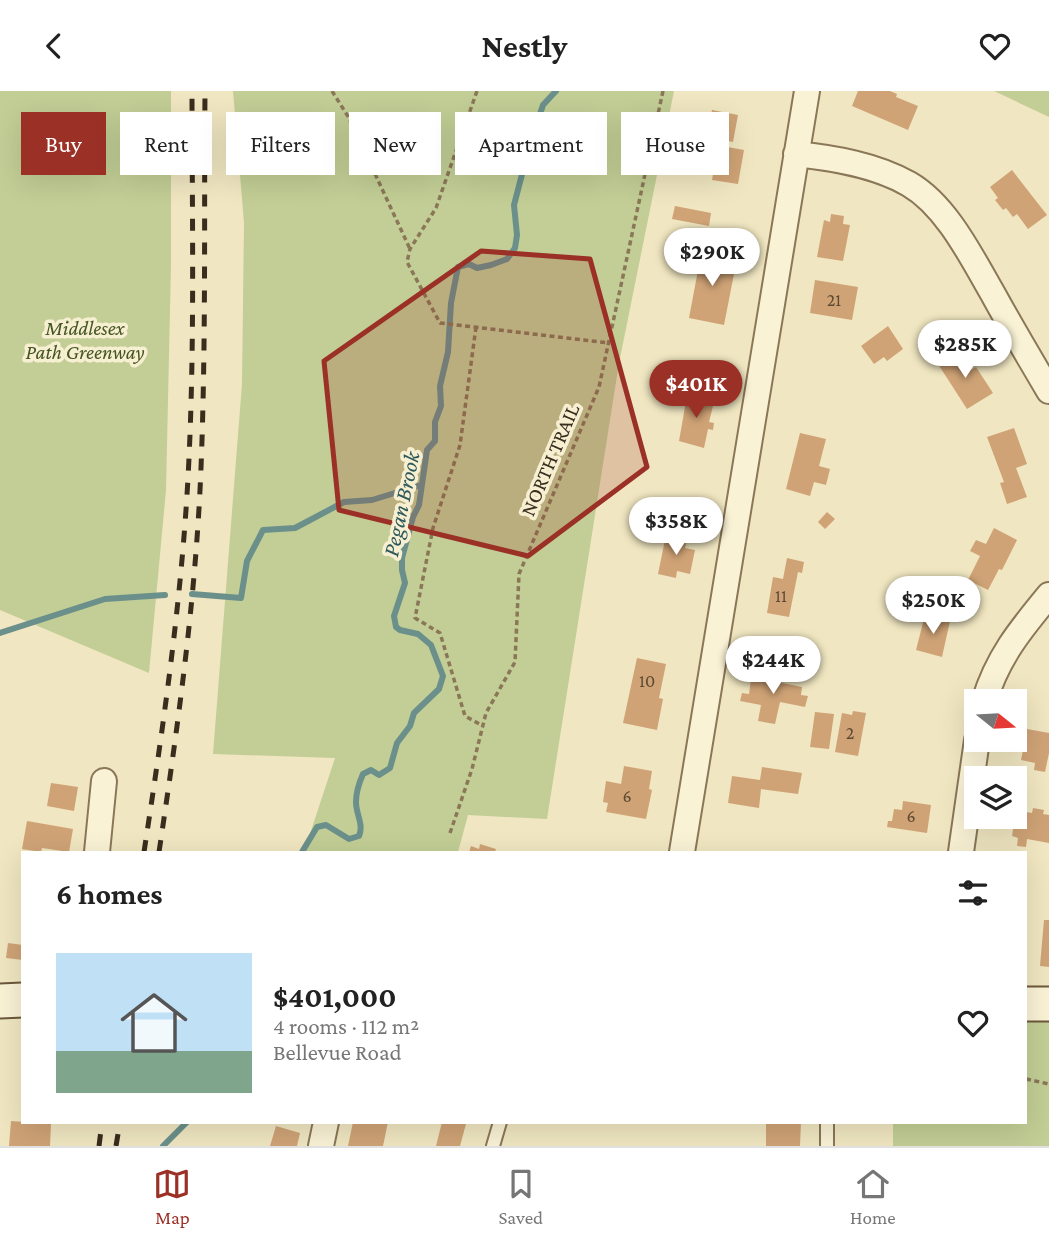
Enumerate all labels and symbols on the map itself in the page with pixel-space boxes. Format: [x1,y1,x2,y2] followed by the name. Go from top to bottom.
[663,229,761,288] pin: $290K
[827,290,841,310] house number: 21
[25,316,145,364] park label: Middlesex Path Greenway
[916,321,1014,380] pin: $285K
[647,361,745,420] pin: $401K
[516,400,585,520] street label: NORTH TRAIL
[377,448,425,559] water label: Pegan Brook
[627,497,725,557] pin: $358K
[884,577,982,636] pin: $250K
[775,586,787,606] house number: 11
[724,637,822,696] pin: $244K
[639,671,655,691] house number: 10
[964,689,1027,753] north arrow
[846,723,854,743] house number: 2
[622,786,632,806] house number: 6
[906,806,916,826] house number: 6

